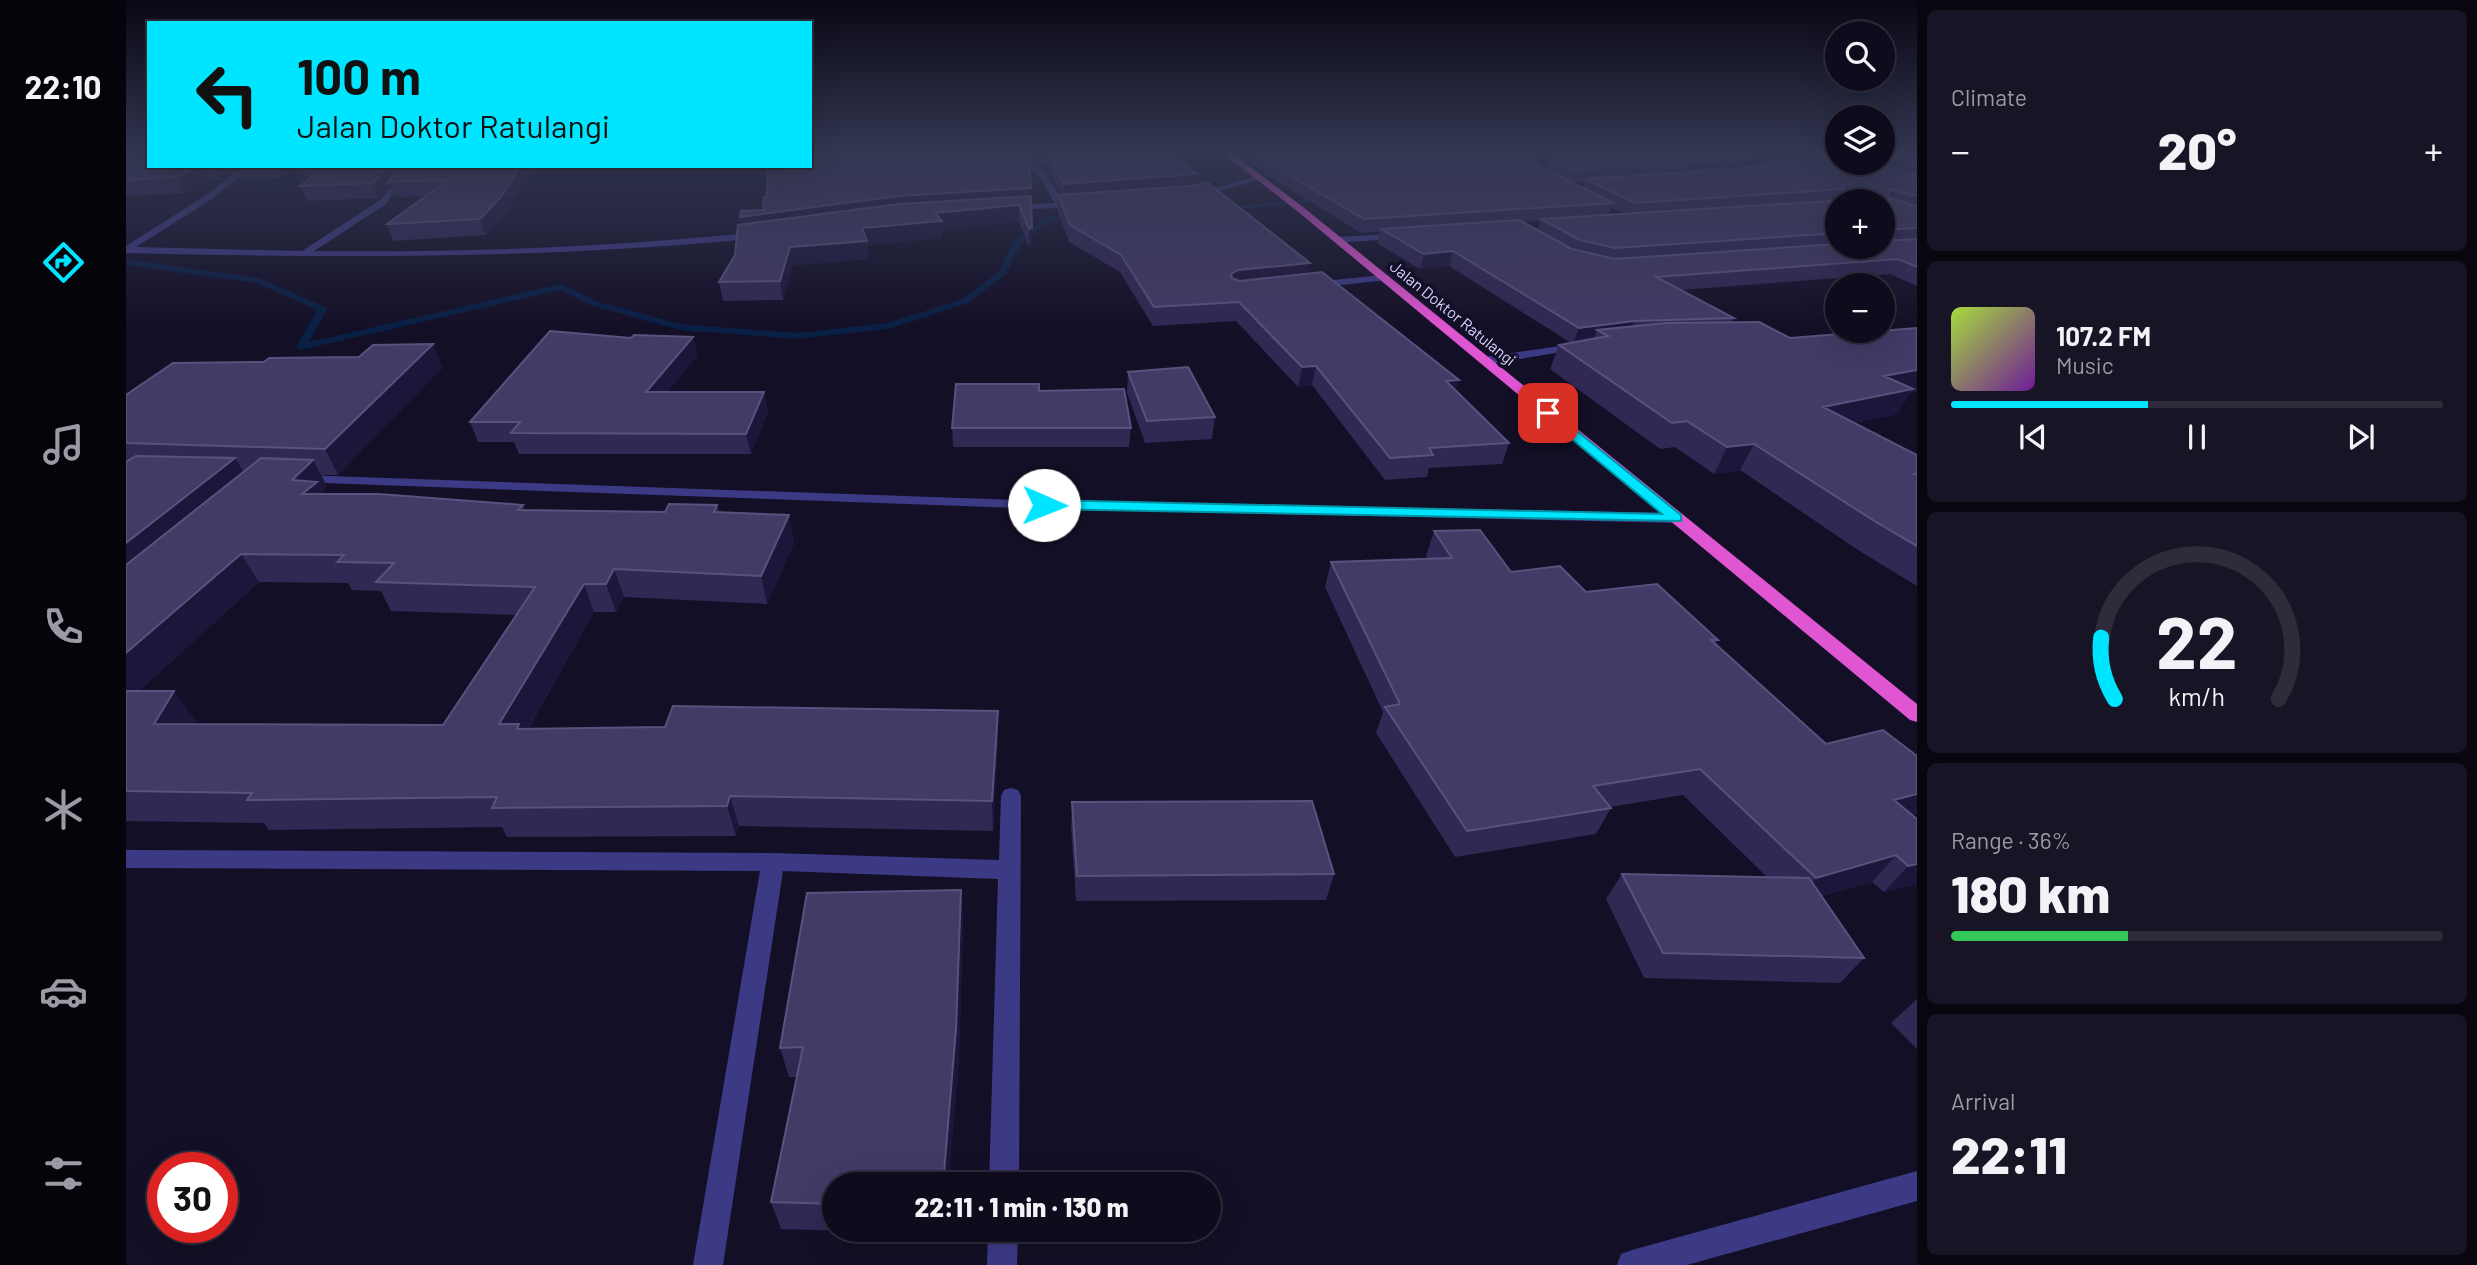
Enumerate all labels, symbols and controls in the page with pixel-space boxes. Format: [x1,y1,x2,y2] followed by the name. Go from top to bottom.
[1825,21,1895,343] map controls
[1825,21,1895,91] button: search
[297,46,421,105] text: 100 m
[182,49,273,140] icon: left
[24,67,102,105] text: 22:10
[1951,83,2027,111] text: Climate
[1825,105,1895,175] button: layers
[297,106,610,144] text: Jalan Doktor Ratulangi
[2158,118,2236,180] text: 20°
[1951,127,1970,173] text: −
[2424,127,2443,173] text: +
[1825,189,1895,259] button: +
[39,238,88,287] icon: directions
[1387,256,1520,369] street label: Jalan Doktor Ratulangi
[1825,273,1895,343] button: −
[2056,320,2151,351] text: 107.2 FM
[2056,351,2114,379] text: Music
[1518,383,1578,443] pin
[1529,394,1567,432] icon: arrive
[2014,418,2052,456] icon: previous
[2178,418,2216,456] icon: pause
[2342,418,2380,456] icon: next
[39,420,88,469] icon: music
[1007,468,1081,542] position arrow
[2156,596,2238,684] text: 22
[39,602,88,651] icon: phone
[2169,680,2225,710] text: km/h
[39,785,88,834] icon: climate
[1951,826,2071,854] text: Range · 36%
[1951,861,2110,923] text: 180 km
[39,967,88,1016] icon: car
[1951,1087,2015,1115] text: Arrival
[1951,1122,2067,1184] text: 22:11
[39,1149,88,1198] icon: filters
[147,1152,238,1243] speed limit sign: 30
[915,1191,1128,1222] text: 22:11 · 1 min · 130 m

